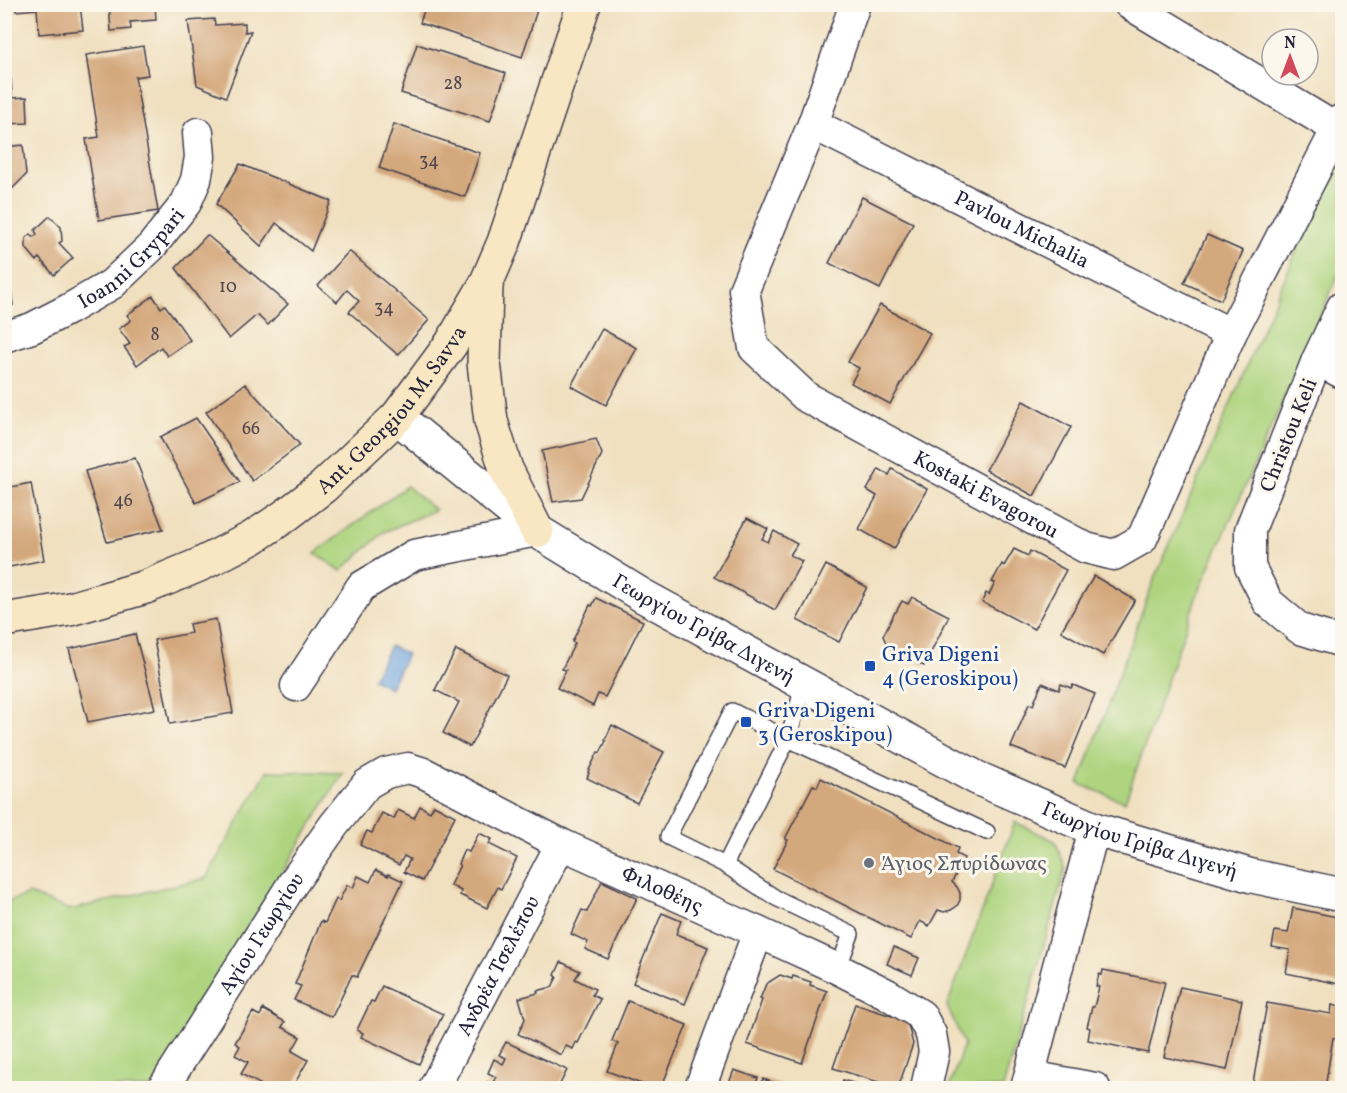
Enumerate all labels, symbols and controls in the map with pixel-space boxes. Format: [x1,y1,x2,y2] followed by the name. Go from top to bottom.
[1260,27,1320,87] north arrow
[1284,33,1296,55] text: N
[444,72,462,97] house number: 28
[419,149,439,174] house number: 34
[949,184,1094,276] street label: Pavlou Michalia
[73,203,192,317] street label: Ioanni Grypari
[219,275,237,300] house number: 10
[374,296,394,321] house number: 34
[311,321,474,502] street label: Ant. Georgiou M. Savva
[150,323,160,348] house number: 8
[1253,374,1325,497] street label: Christou Keli
[242,417,260,442] house number: 66
[908,444,1063,547] street label: Kostaki Evagorou
[113,489,133,514] house number: 46
[606,568,800,692] street label: Γεωργίου Γρίβα Διγενή
[882,641,1018,694] place label: Griva Digeni 4 (Geroskipou)
[863,659,877,673] marker: Griva Digeni 4 (Geroskipou)
[758,697,892,750] place label: Griva Digeni 3 (Geroskipou)
[739,715,753,729] marker: Griva Digeni 3 (Geroskipou)
[1037,795,1241,887] street label: Γεωργίου Γρίβα Διγενή
[881,850,1047,879] place label: Άγιος Σπυρίδωνας
[862,856,876,870] marker: Άγιος Σπυρίδωνας
[616,860,707,922] street label: Φιλοθέης
[213,867,312,1001] street label: Αγίου Γεωργίου
[451,891,548,1041] street label: Ανδρέα Τσελέπου

